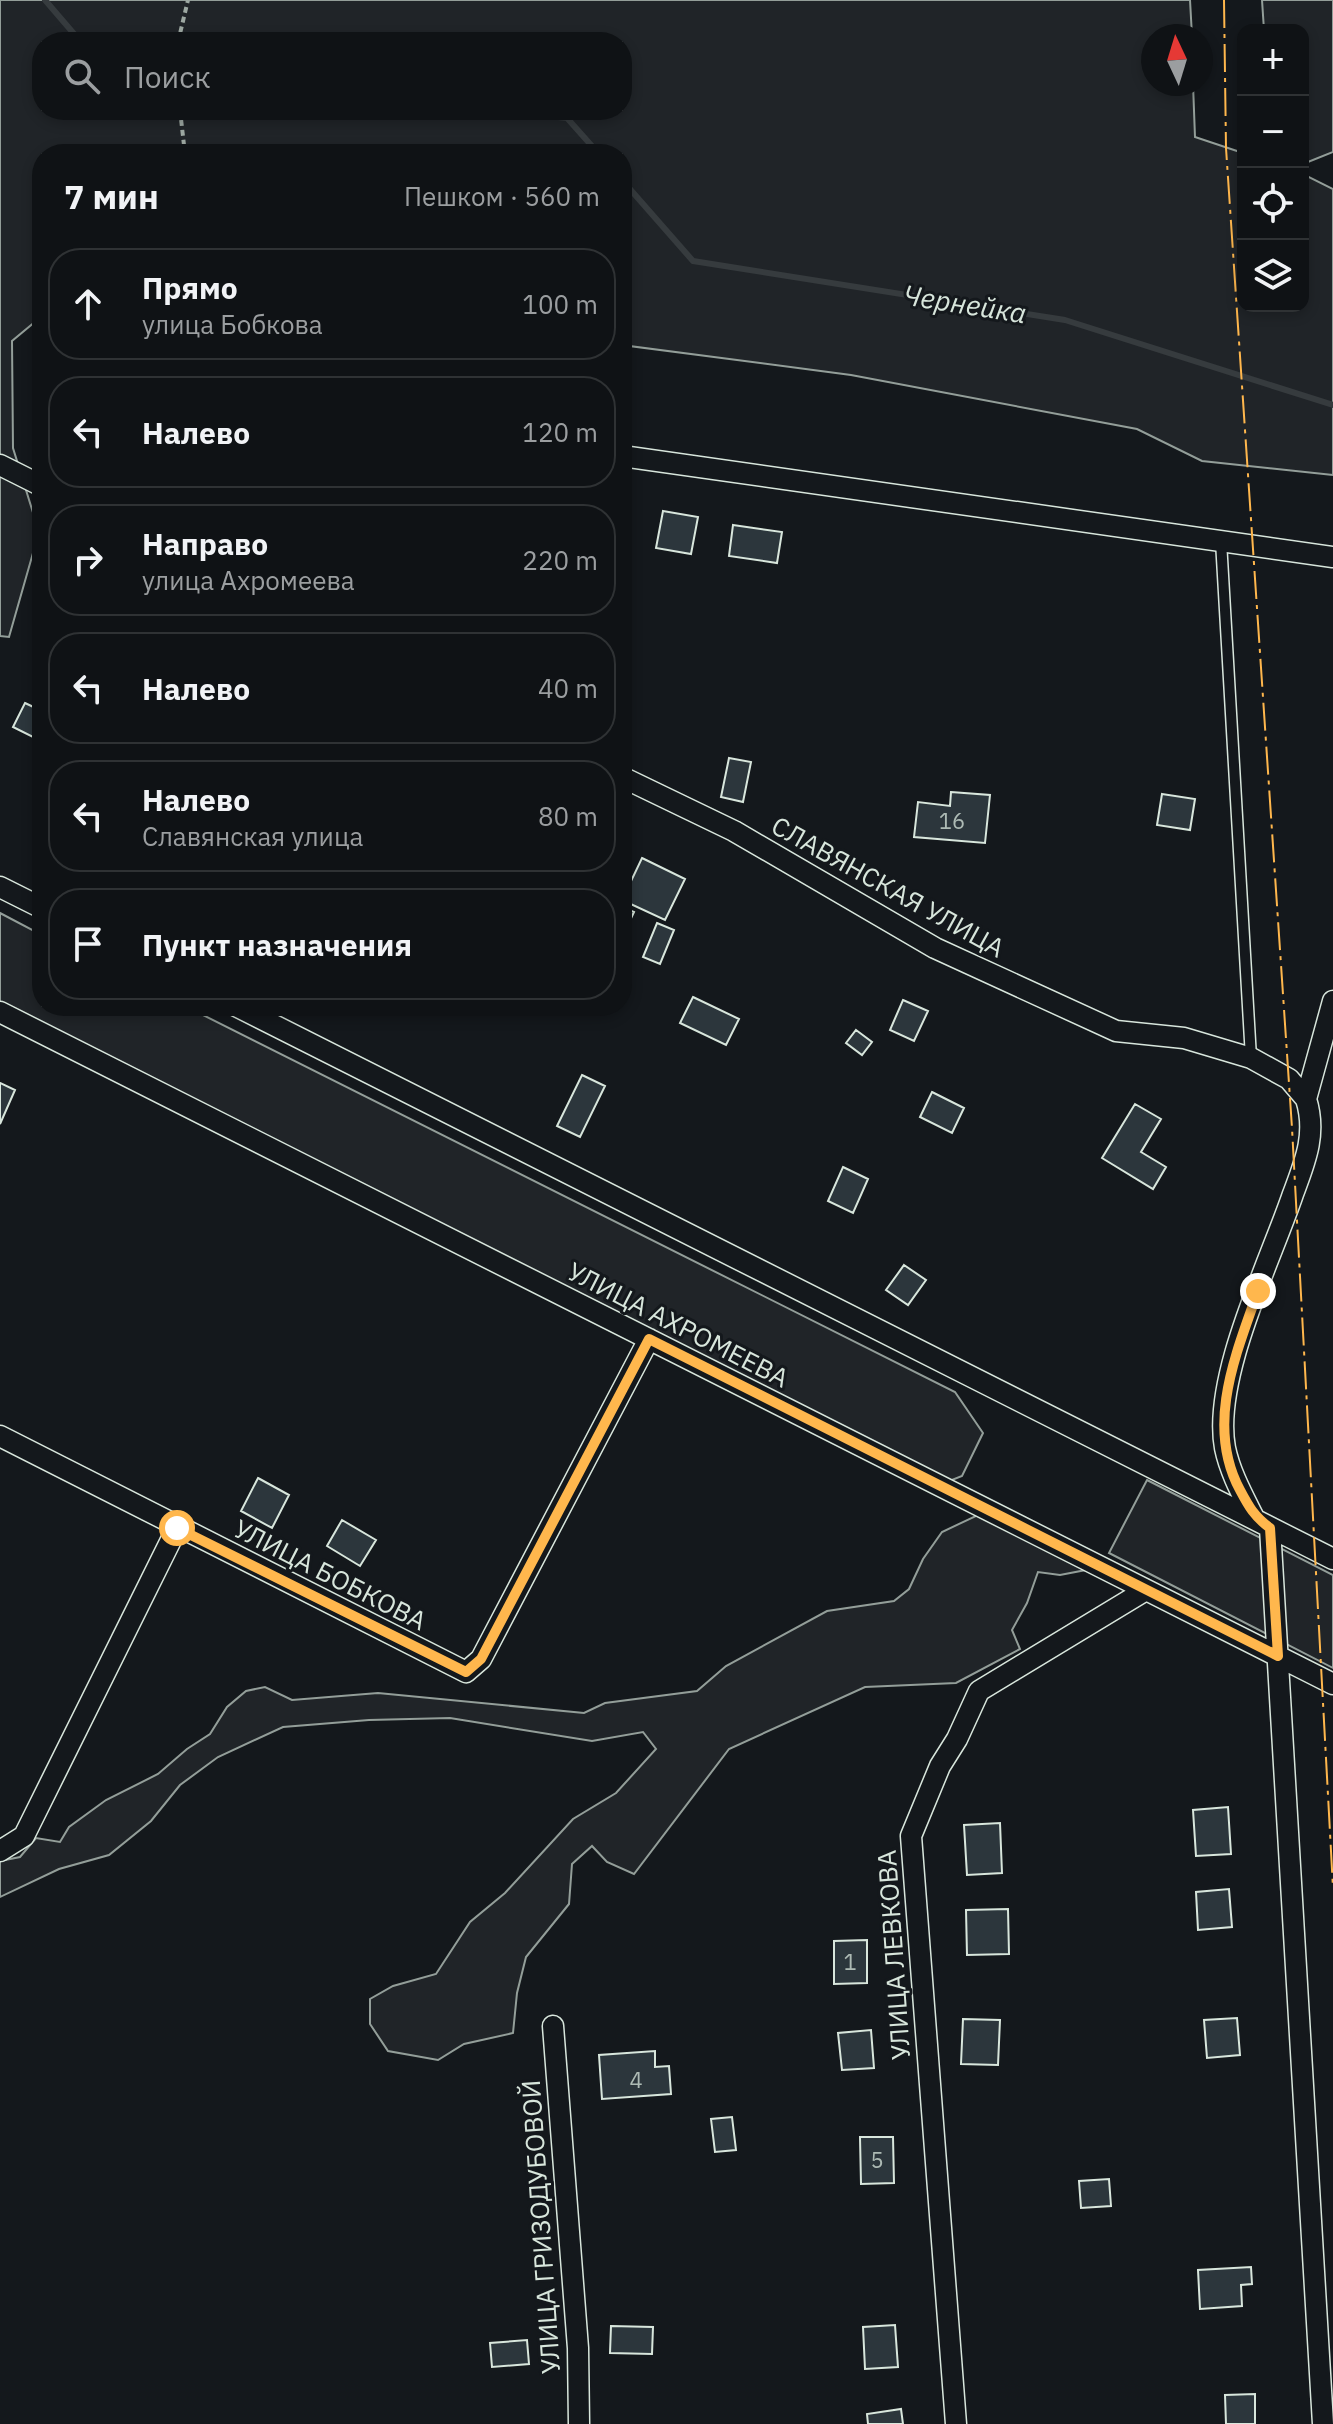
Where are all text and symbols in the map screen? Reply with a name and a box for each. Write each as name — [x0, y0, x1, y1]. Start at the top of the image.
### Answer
north arrow — [1141, 24, 1213, 96]
map controls — [1237, 24, 1309, 312]
button: + — [1237, 24, 1309, 96]
search box — [32, 32, 632, 120]
icon: search — [60, 54, 104, 98]
text: Поиск — [124, 57, 211, 96]
button: − — [1237, 96, 1309, 168]
button: locate — [1237, 168, 1309, 240]
text: 7 мин — [64, 174, 159, 218]
text: Пешком · 560 m — [404, 179, 600, 213]
button: layers — [1237, 240, 1309, 312]
text: Прямо — [142, 268, 238, 307]
water label: Чернейка — [901, 276, 1029, 331]
icon: ahead — [66, 282, 110, 326]
text: 100 m — [522, 287, 598, 321]
text: улица Бобкова — [142, 307, 323, 341]
icon: left — [66, 410, 110, 454]
text: Налево — [142, 413, 250, 452]
text: 120 m — [522, 415, 598, 449]
text: Направо — [142, 524, 268, 563]
icon: right — [66, 538, 110, 582]
text: 220 m — [522, 543, 598, 577]
text: улица Ахромеева — [142, 563, 355, 597]
icon: left — [66, 666, 110, 710]
text: Налево — [142, 669, 250, 708]
text: 40 m — [538, 671, 598, 705]
text: Налево — [142, 780, 250, 819]
icon: left — [66, 794, 110, 838]
text: 80 m — [538, 799, 598, 833]
house number: 16 — [939, 806, 965, 835]
street label: СЛАВЯНСКАЯ УЛИЦА — [766, 808, 1011, 965]
text: Славянская улица — [142, 819, 363, 853]
icon: arrive — [66, 922, 110, 966]
text: Пункт назначения — [142, 925, 412, 964]
street label: УЛИЦА АХРОМЕЕВА — [562, 1254, 795, 1395]
route end — [1240, 1273, 1276, 1309]
route start — [159, 1510, 195, 1546]
street label: УЛИЦА БОБКОВА — [228, 1511, 433, 1638]
street label: УЛИЦА ЛЕВКОВА — [869, 1849, 917, 2061]
house number: 1 — [843, 1947, 857, 1976]
house number: 4 — [629, 2065, 643, 2094]
street label: УЛИЦА ГРИЗОДУБОВОЙ — [513, 2079, 567, 2375]
house number: 5 — [870, 2145, 884, 2174]

